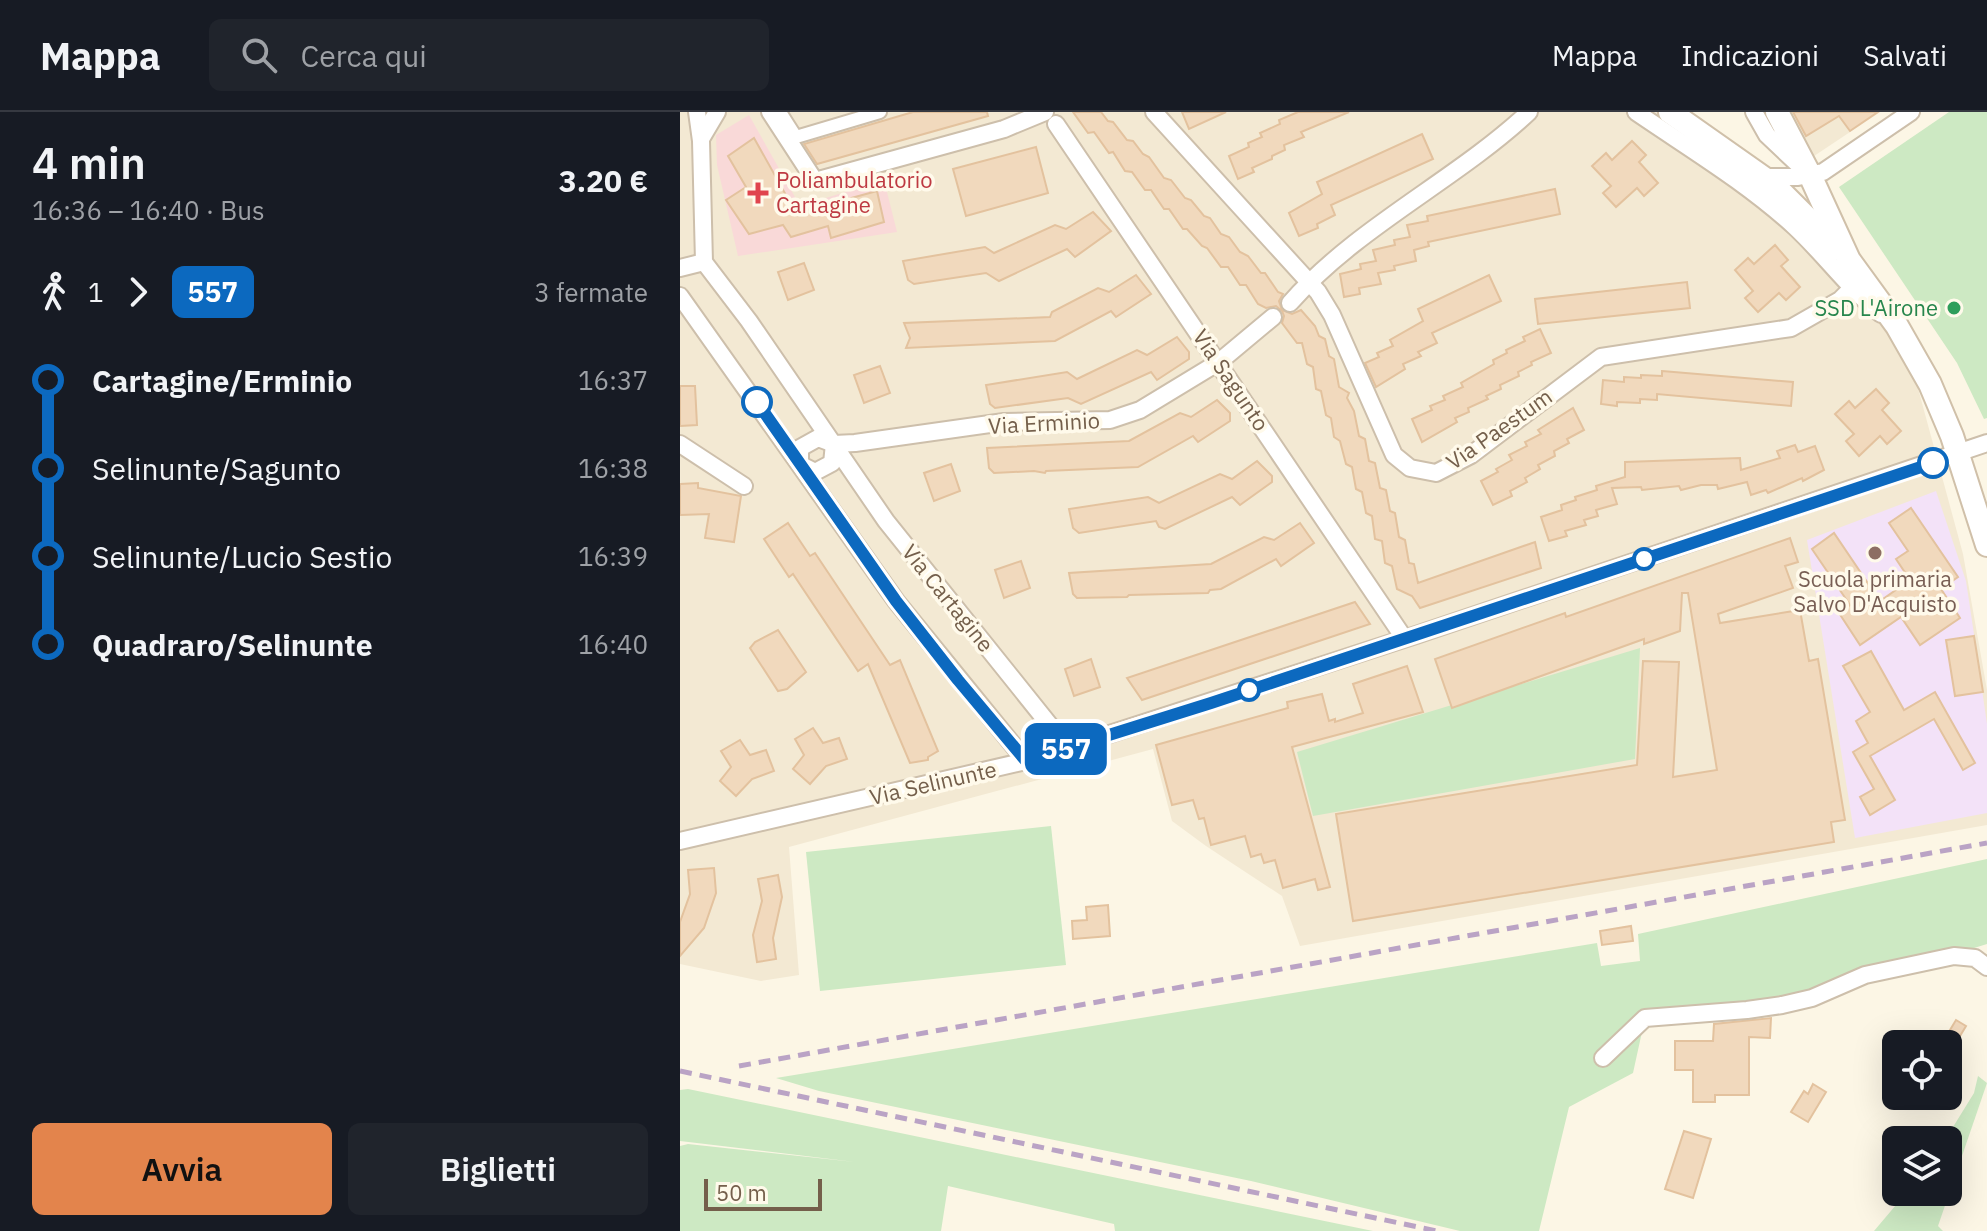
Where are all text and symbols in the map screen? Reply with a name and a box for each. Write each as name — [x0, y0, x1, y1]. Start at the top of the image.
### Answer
search box — [209, 19, 769, 91]
text: Mappa — [40, 31, 161, 80]
icon: search — [237, 33, 281, 77]
text: Cerca qui — [301, 36, 427, 75]
text: Mappa — [1552, 37, 1637, 74]
text: Indicazioni — [1681, 37, 1819, 74]
text: Salvati — [1863, 37, 1947, 74]
text: 4 min — [32, 134, 146, 191]
text: 3.20 € — [559, 161, 648, 200]
place label: Poliambulatorio Cartagine — [776, 165, 933, 219]
marker: Poliambulatorio Cartagine — [747, 182, 769, 204]
text: 16:36 – 16:40 · Bus — [32, 193, 265, 227]
icon: walk — [32, 270, 76, 314]
icon: forward — [116, 270, 160, 314]
text: 557 — [188, 273, 238, 310]
text: 1 — [88, 275, 104, 309]
text: 3 fermate — [534, 275, 648, 309]
place label: SSD L'Airone — [1815, 293, 1938, 322]
marker: SSD L'Airone — [1945, 299, 1963, 317]
street label: Via Sagunto — [1187, 323, 1276, 436]
text: Cartagine/Erminio — [92, 361, 352, 400]
text: 16:37 — [578, 363, 648, 397]
street label: Via Paestum — [1440, 382, 1557, 476]
unlabelled marker — [742, 387, 772, 417]
street label: Via Erminio — [987, 405, 1101, 440]
unlabelled marker — [1918, 448, 1948, 478]
text: Selinunte/Sagunto — [92, 449, 341, 488]
text: 16:38 — [578, 451, 648, 485]
text: Selinunte/Lucio Sestio — [92, 537, 392, 576]
street label: Via Cartagine — [896, 538, 1001, 658]
text: 16:39 — [578, 539, 648, 573]
marker: Scuola primaria Salvo D'Acquisto — [1866, 544, 1884, 562]
unlabelled marker — [1633, 548, 1655, 570]
place label: Scuola primaria Salvo D'Acquisto — [1793, 564, 1957, 618]
text: Quadraro/Selinunte — [92, 625, 373, 664]
text: 16:40 — [578, 627, 648, 661]
unlabelled marker — [1238, 679, 1260, 701]
line badge: 557 — [1020, 723, 1112, 775]
text: 557 — [1041, 730, 1091, 767]
street label: Via Selinunte — [867, 754, 999, 811]
map controls — [1882, 1030, 1962, 1206]
button: locate — [1882, 1030, 1962, 1110]
button: Avvia — [32, 1123, 332, 1215]
button: Biglietti — [348, 1123, 648, 1215]
button: layers — [1882, 1126, 1962, 1206]
scale bar — [704, 1175, 822, 1211]
text: 50 m — [716, 1178, 767, 1207]

